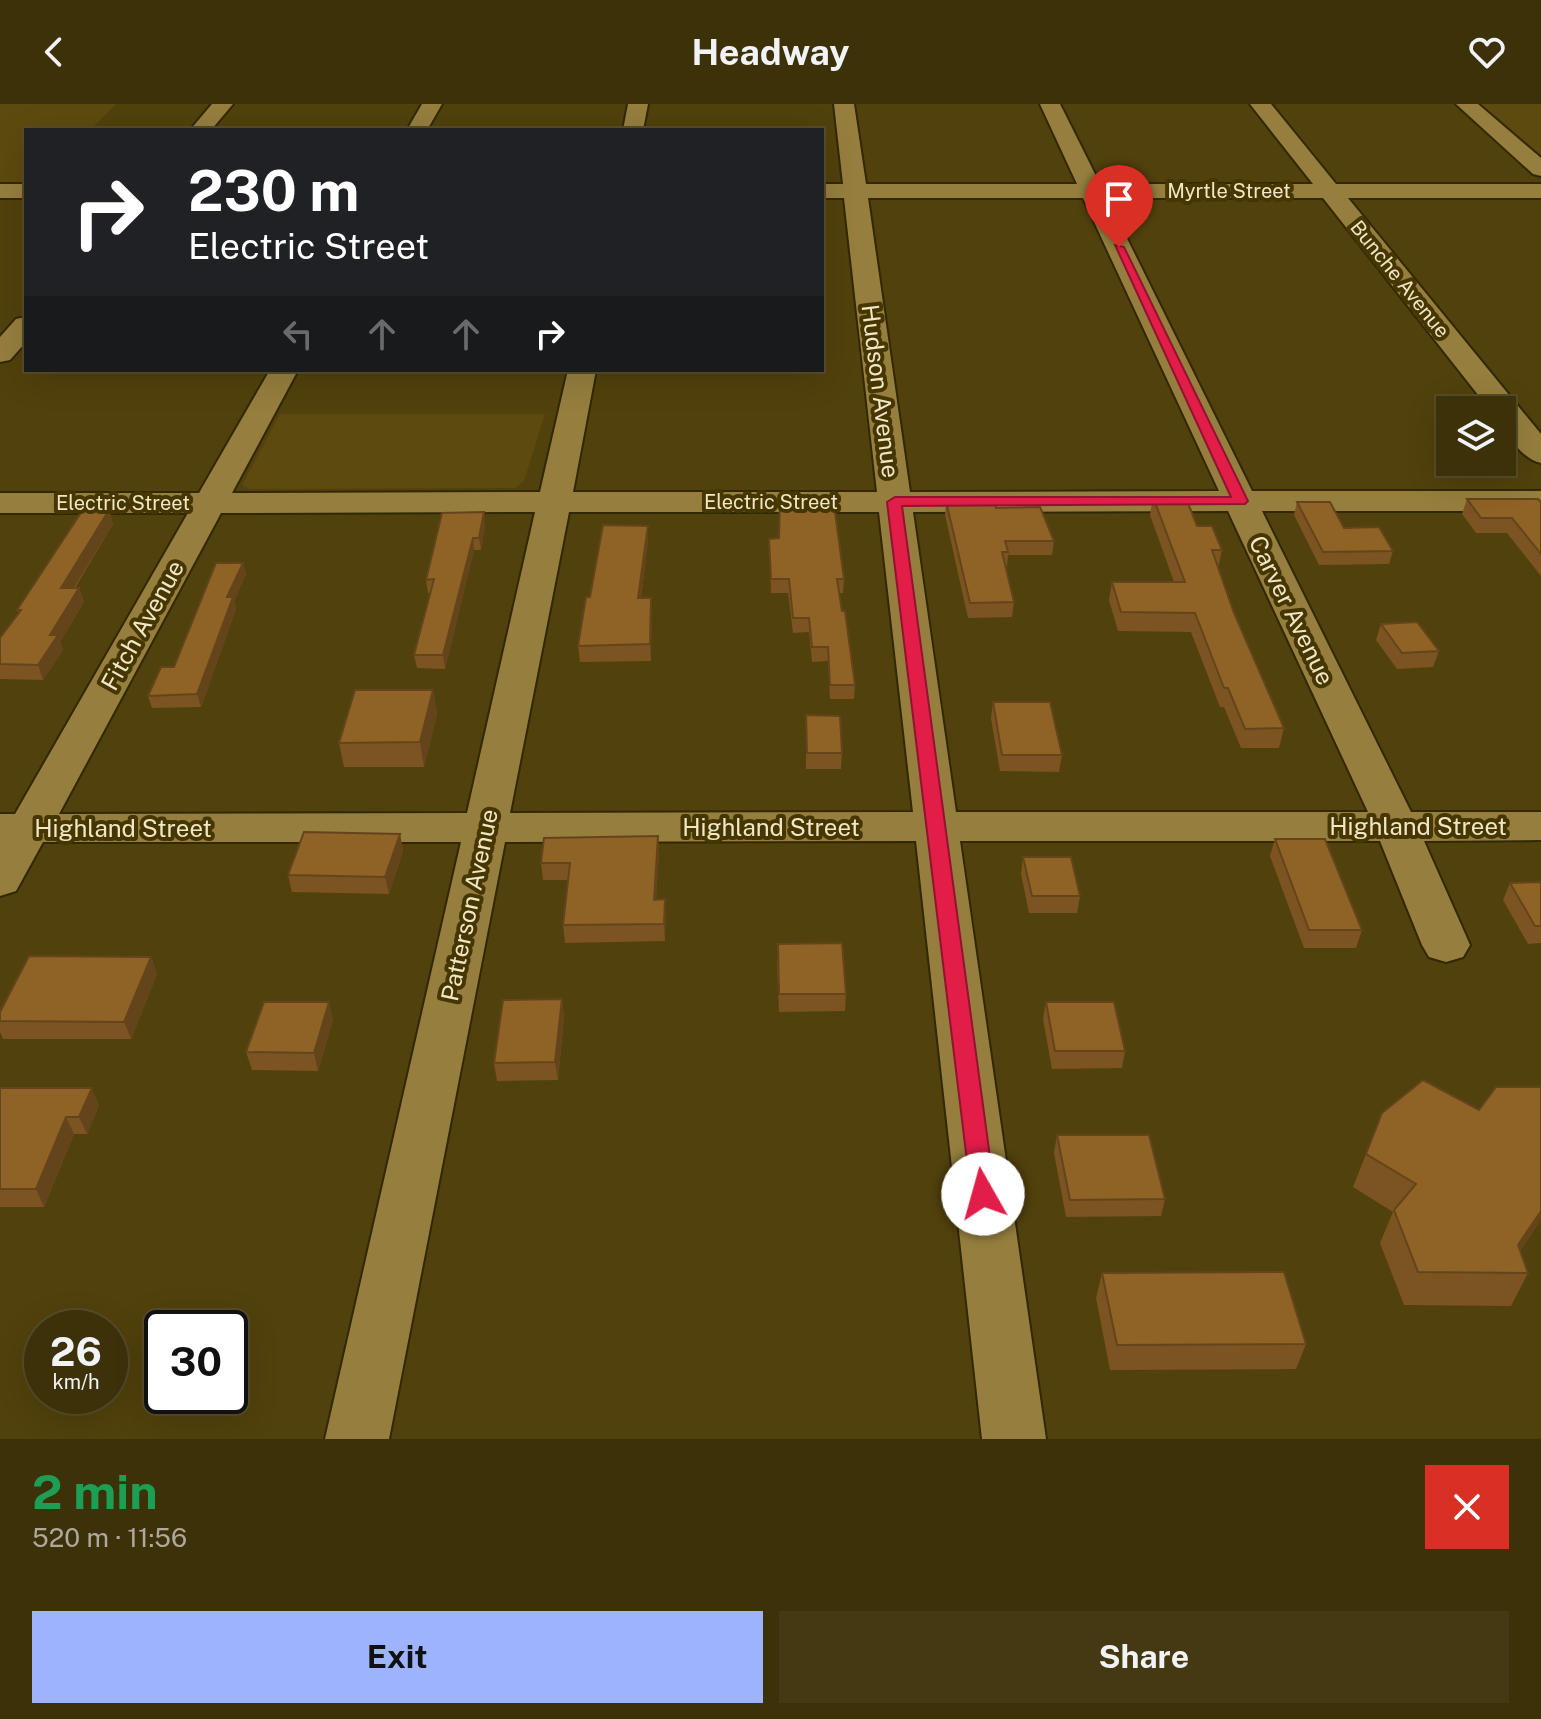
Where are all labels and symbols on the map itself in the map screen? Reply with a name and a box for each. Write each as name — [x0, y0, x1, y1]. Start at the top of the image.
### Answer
pin — [1085, 165, 1153, 247]
street label: Myrtle Street — [1167, 179, 1291, 203]
street label: Bunche Avenue — [1345, 216, 1455, 342]
street label: Hudson Avenue — [856, 303, 906, 479]
street label: Electric Street — [704, 490, 838, 514]
street label: Electric Street — [56, 491, 190, 515]
street label: Carver Avenue — [1244, 531, 1340, 689]
street label: Fitch Avenue — [95, 555, 189, 695]
street label: Patterson Avenue — [435, 806, 503, 1004]
street label: Highland Street — [1329, 812, 1507, 840]
street label: Highland Street — [682, 813, 860, 841]
street label: Highland Street — [34, 814, 212, 842]
position arrow — [941, 1152, 1025, 1236]
speed limit sign: 30 — [144, 1310, 248, 1414]

